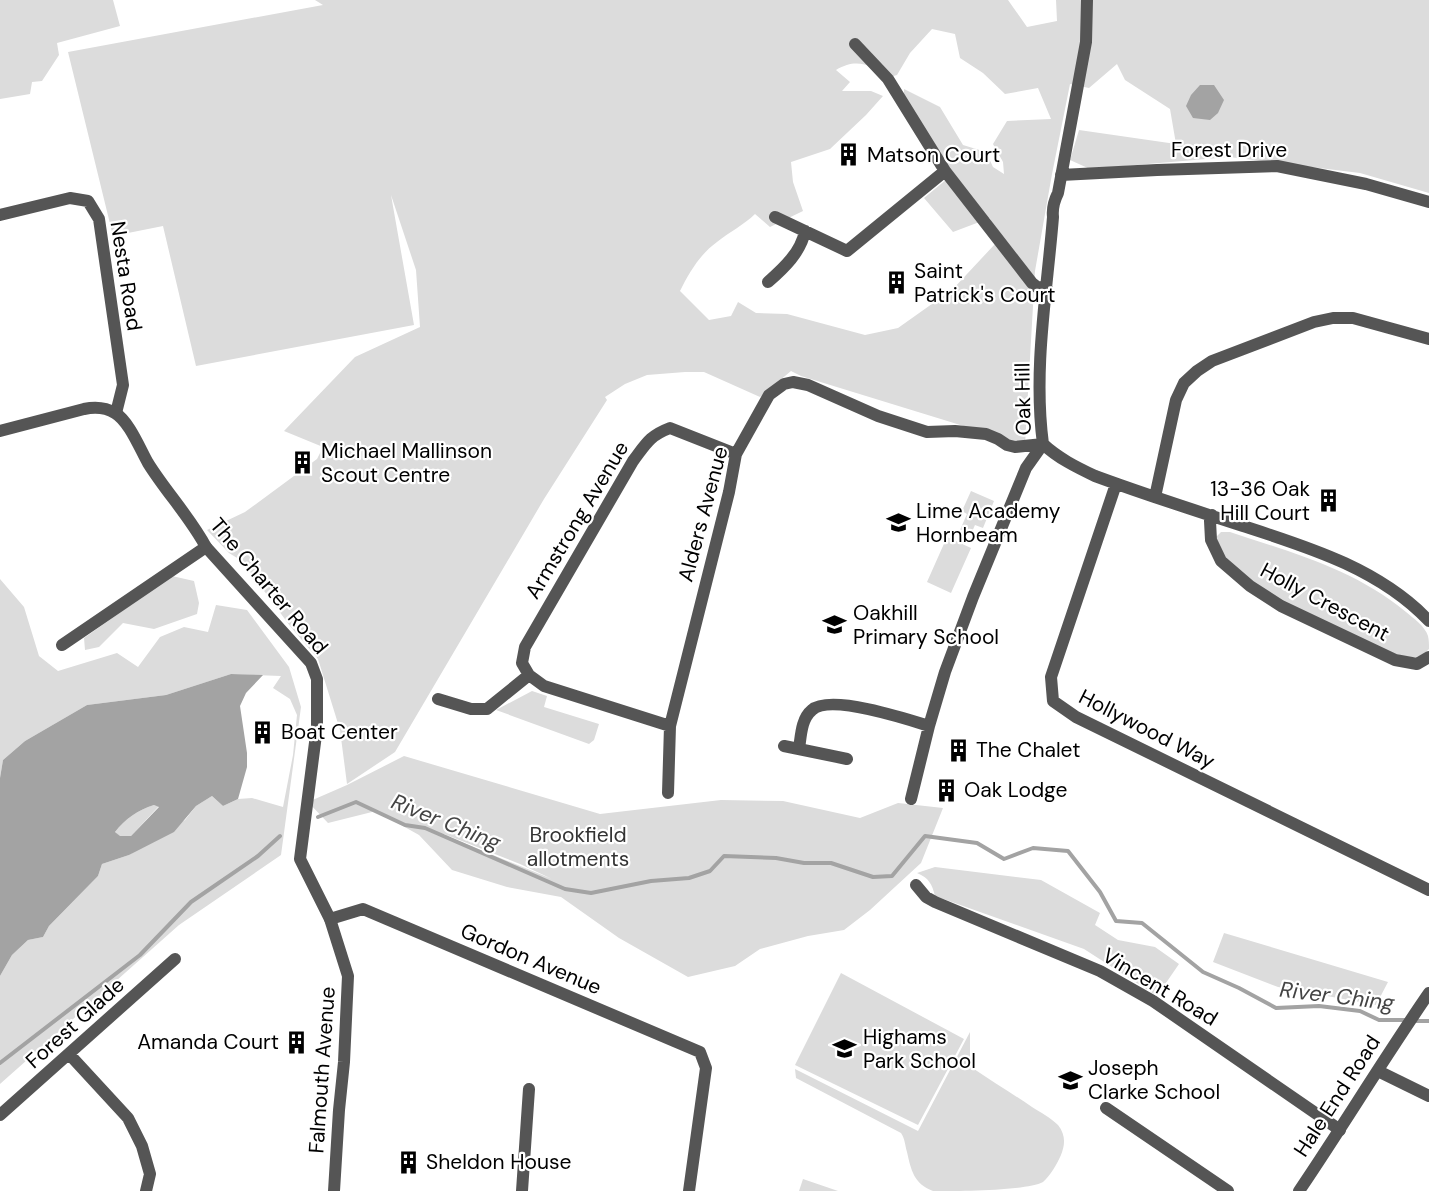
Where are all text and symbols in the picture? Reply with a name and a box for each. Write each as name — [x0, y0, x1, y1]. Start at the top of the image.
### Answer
street label: Forest Drive — [1171, 136, 1287, 164]
place label: Matson Court — [867, 141, 1000, 169]
building icon: Matson Court — [836, 142, 862, 168]
street label: Nesta Road — [104, 219, 148, 333]
place label: Saint Patrick's Court — [914, 257, 1055, 309]
building icon: Saint Patrick's Court — [883, 270, 909, 296]
street label: Oak Hill — [1008, 362, 1038, 436]
street label: Armstrong Avenue — [519, 436, 635, 604]
place label: Michael Mallinson Scout Centre — [321, 437, 492, 489]
street label: Alders Avenue — [671, 443, 735, 585]
building icon: Michael Mallinson Scout Centre — [290, 450, 316, 476]
place label: 13-36 Oak Hill Court — [1210, 475, 1310, 527]
building icon: 13-36 Oak Hill Court — [1315, 488, 1341, 514]
place label: Lime Academy Hornbeam — [916, 497, 1061, 549]
school or university icon: Lime Academy Hornbeam — [885, 510, 911, 536]
street label: The Charter Road — [204, 512, 334, 660]
street label: Holly Crescent — [1256, 556, 1394, 648]
place label: Oakhill Primary School — [853, 599, 999, 651]
school or university icon: Oakhill Primary School — [822, 612, 848, 638]
street label: Hollywood Way — [1074, 683, 1220, 775]
place label: Boat Center — [281, 718, 398, 746]
building icon: Boat Center — [250, 719, 276, 745]
place label: The Chalet — [976, 736, 1080, 764]
building icon: The Chalet — [945, 737, 971, 763]
place label: Oak Lodge — [964, 776, 1067, 804]
building icon: Oak Lodge — [933, 777, 959, 803]
water label: River Ching — [387, 787, 506, 857]
park label: Brookfield allotments — [527, 821, 629, 873]
street label: Gordon Avenue — [456, 917, 606, 1001]
street label: Vincent Road — [1097, 942, 1223, 1032]
street label: Forest Glade — [20, 971, 130, 1075]
water label: River Ching — [1278, 975, 1397, 1018]
street label: Falmouth Avenue — [302, 986, 342, 1154]
place label: Highams Park School — [863, 1023, 976, 1075]
place label: Amanda Court — [137, 1028, 279, 1056]
building icon: Amanda Court — [284, 1029, 310, 1055]
street label: Hale End Road — [1287, 1030, 1387, 1162]
school or university icon: Highams Park School — [832, 1036, 858, 1062]
place label: Joseph Clarke School — [1088, 1054, 1220, 1106]
school or university icon: Joseph Clarke School — [1057, 1067, 1083, 1093]
place label: Sheldon House — [426, 1148, 571, 1176]
building icon: Sheldon House — [395, 1149, 421, 1175]

